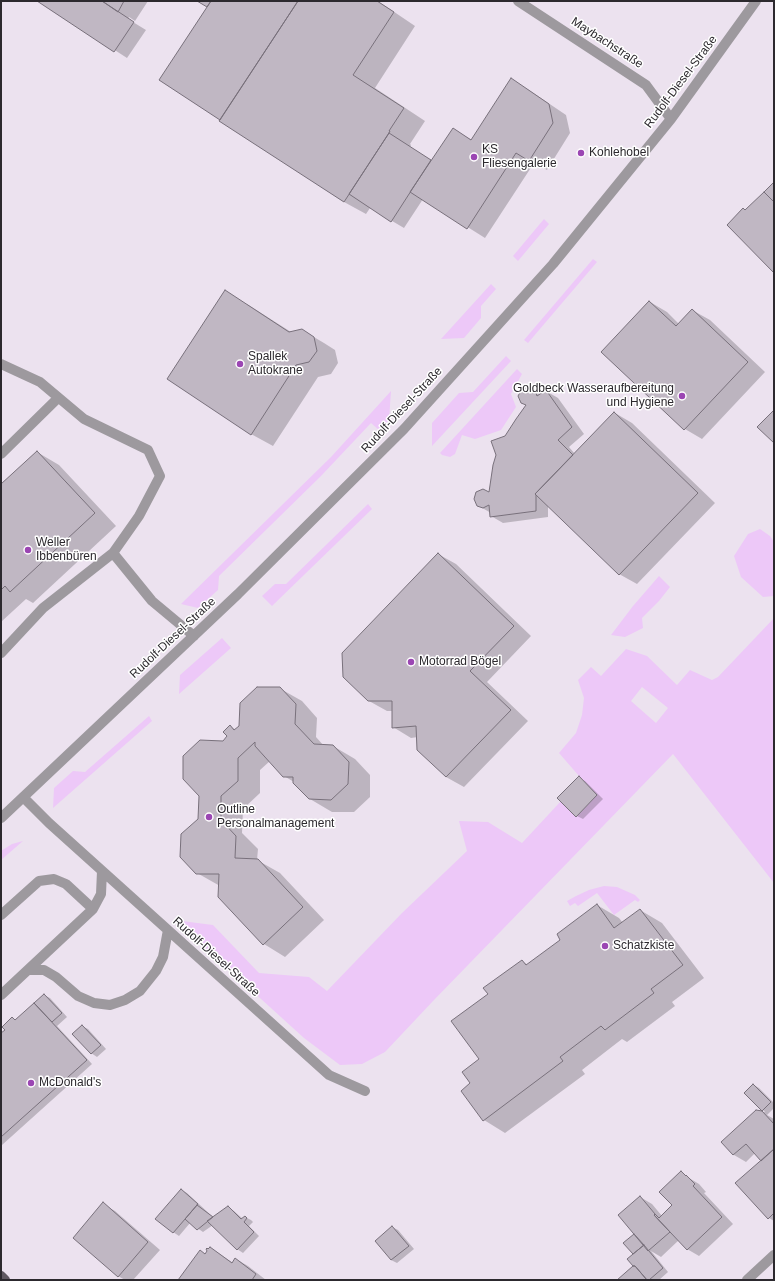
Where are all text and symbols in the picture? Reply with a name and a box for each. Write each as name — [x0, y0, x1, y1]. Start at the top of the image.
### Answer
street label: Maybachstraße — [568, 14, 646, 72]
street label: Rudolf-Diesel-Straße — [642, 33, 720, 131]
place label: KS Fliesengalerie — [482, 143, 557, 171]
place label: Kohlehobel — [589, 146, 649, 160]
marker: Kohlehobel — [576, 148, 586, 158]
marker: KS Fliesengalerie — [469, 152, 479, 162]
place label: Spallek Autokrane — [248, 350, 303, 378]
marker: Spallek Autokrane — [235, 359, 245, 369]
street label: Rudolf-Diesel-Straße — [359, 364, 445, 456]
place label: Goldbeck Wasseraufbereitung und Hygiene — [513, 382, 674, 410]
marker: Goldbeck Wasseraufbereitung und Hygiene — [677, 391, 687, 401]
place label: Weller Ibbenbüren — [36, 536, 97, 564]
marker: Weller Ibbenbüren — [23, 545, 33, 555]
street label: Rudolf-Diesel-Straße — [127, 595, 219, 681]
place label: Motorrad Bögel — [419, 655, 501, 669]
marker: Motorrad Bögel — [406, 657, 416, 667]
place label: Outline Personalmanagement — [217, 803, 334, 831]
marker: Outline Personalmanagement — [204, 812, 214, 822]
street label: Rudolf-Diesel-Straße — [170, 914, 262, 1000]
place label: Schatzkiste — [613, 939, 674, 953]
marker: Schatzkiste — [600, 941, 610, 951]
place label: McDonald's — [39, 1076, 101, 1090]
marker: McDonald's — [26, 1078, 36, 1088]

